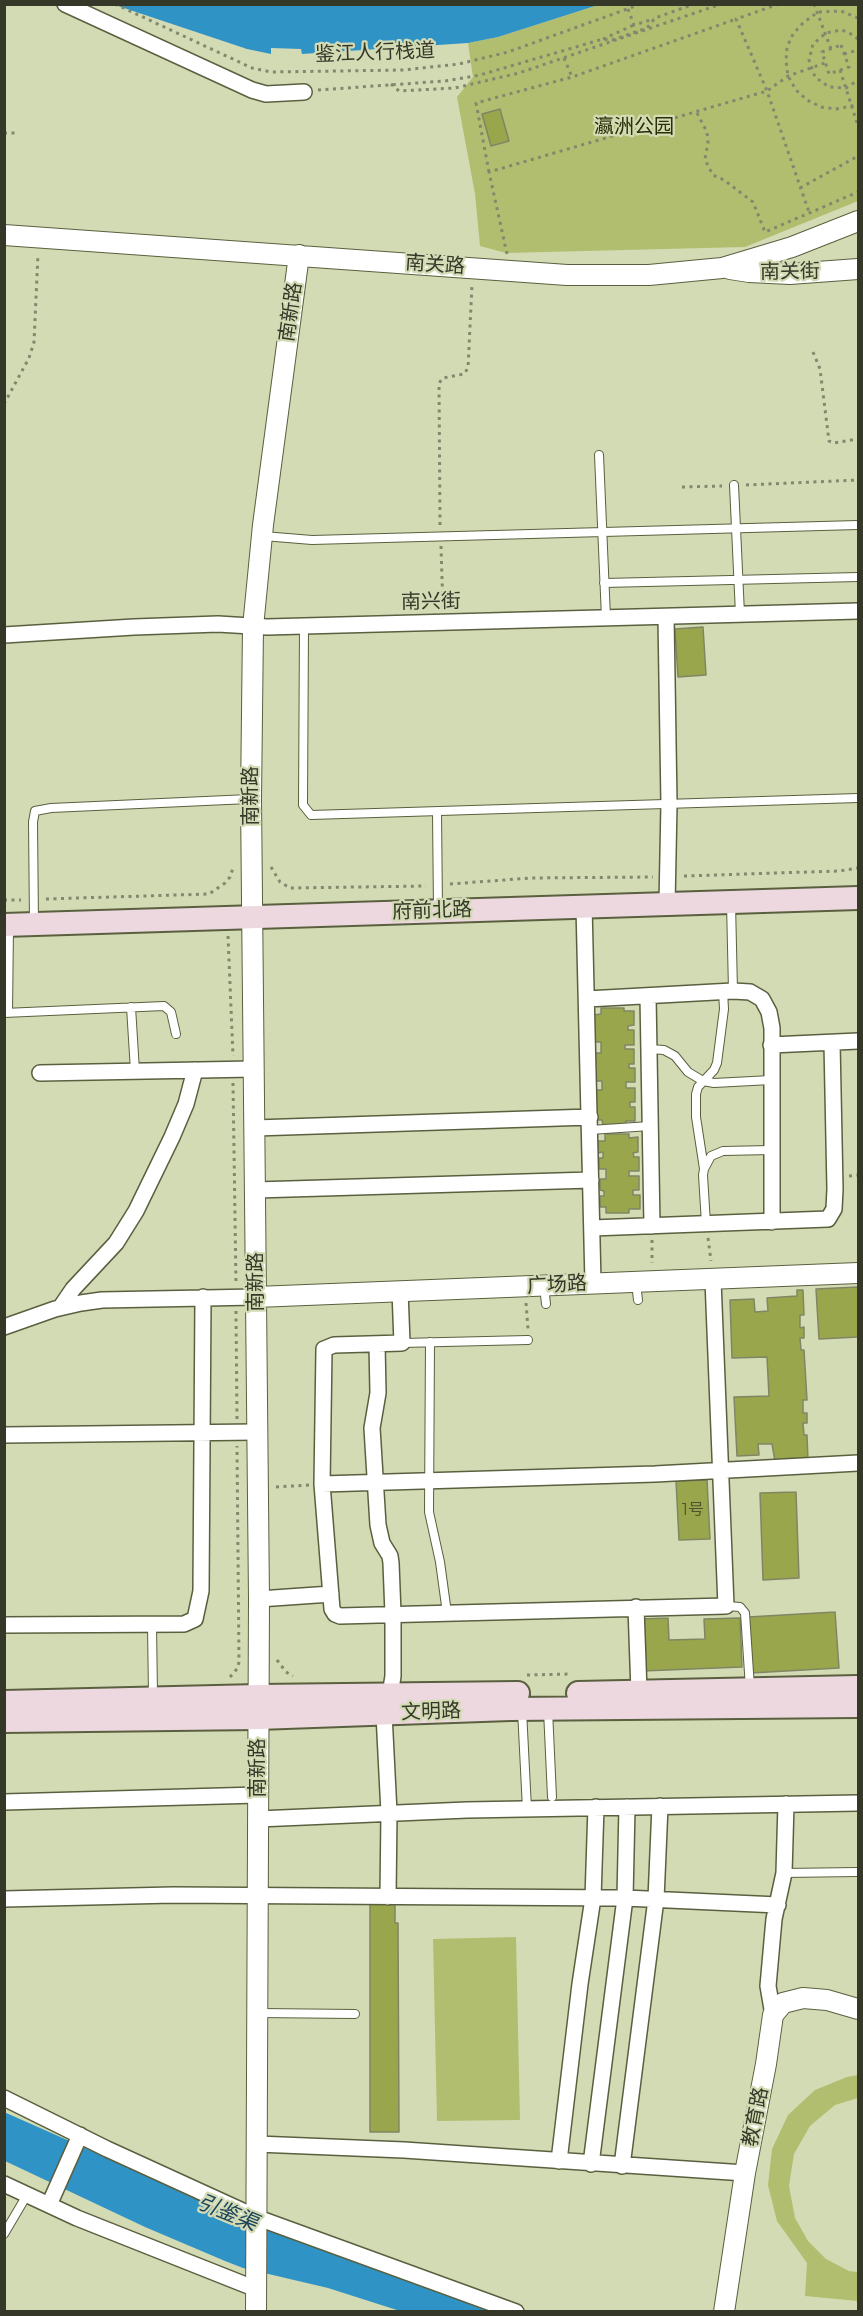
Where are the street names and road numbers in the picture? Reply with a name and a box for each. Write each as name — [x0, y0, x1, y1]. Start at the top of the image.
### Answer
street label: 鉴江人行栈道 — [315, 39, 435, 67]
street label: 南关路 — [404, 251, 466, 279]
street label: 南关街 — [760, 259, 820, 285]
street label: 南新路 — [275, 281, 307, 343]
street label: 南兴街 — [401, 589, 461, 615]
street label: 南新路 — [239, 766, 263, 826]
street label: 府前北路 — [392, 898, 472, 924]
street label: 南新路 — [244, 1252, 268, 1312]
street label: 广场路 — [526, 1271, 588, 1299]
street label: 文明路 — [401, 1699, 461, 1725]
street label: 南新路 — [246, 1738, 270, 1798]
street label: 教育路 — [738, 2085, 774, 2149]

